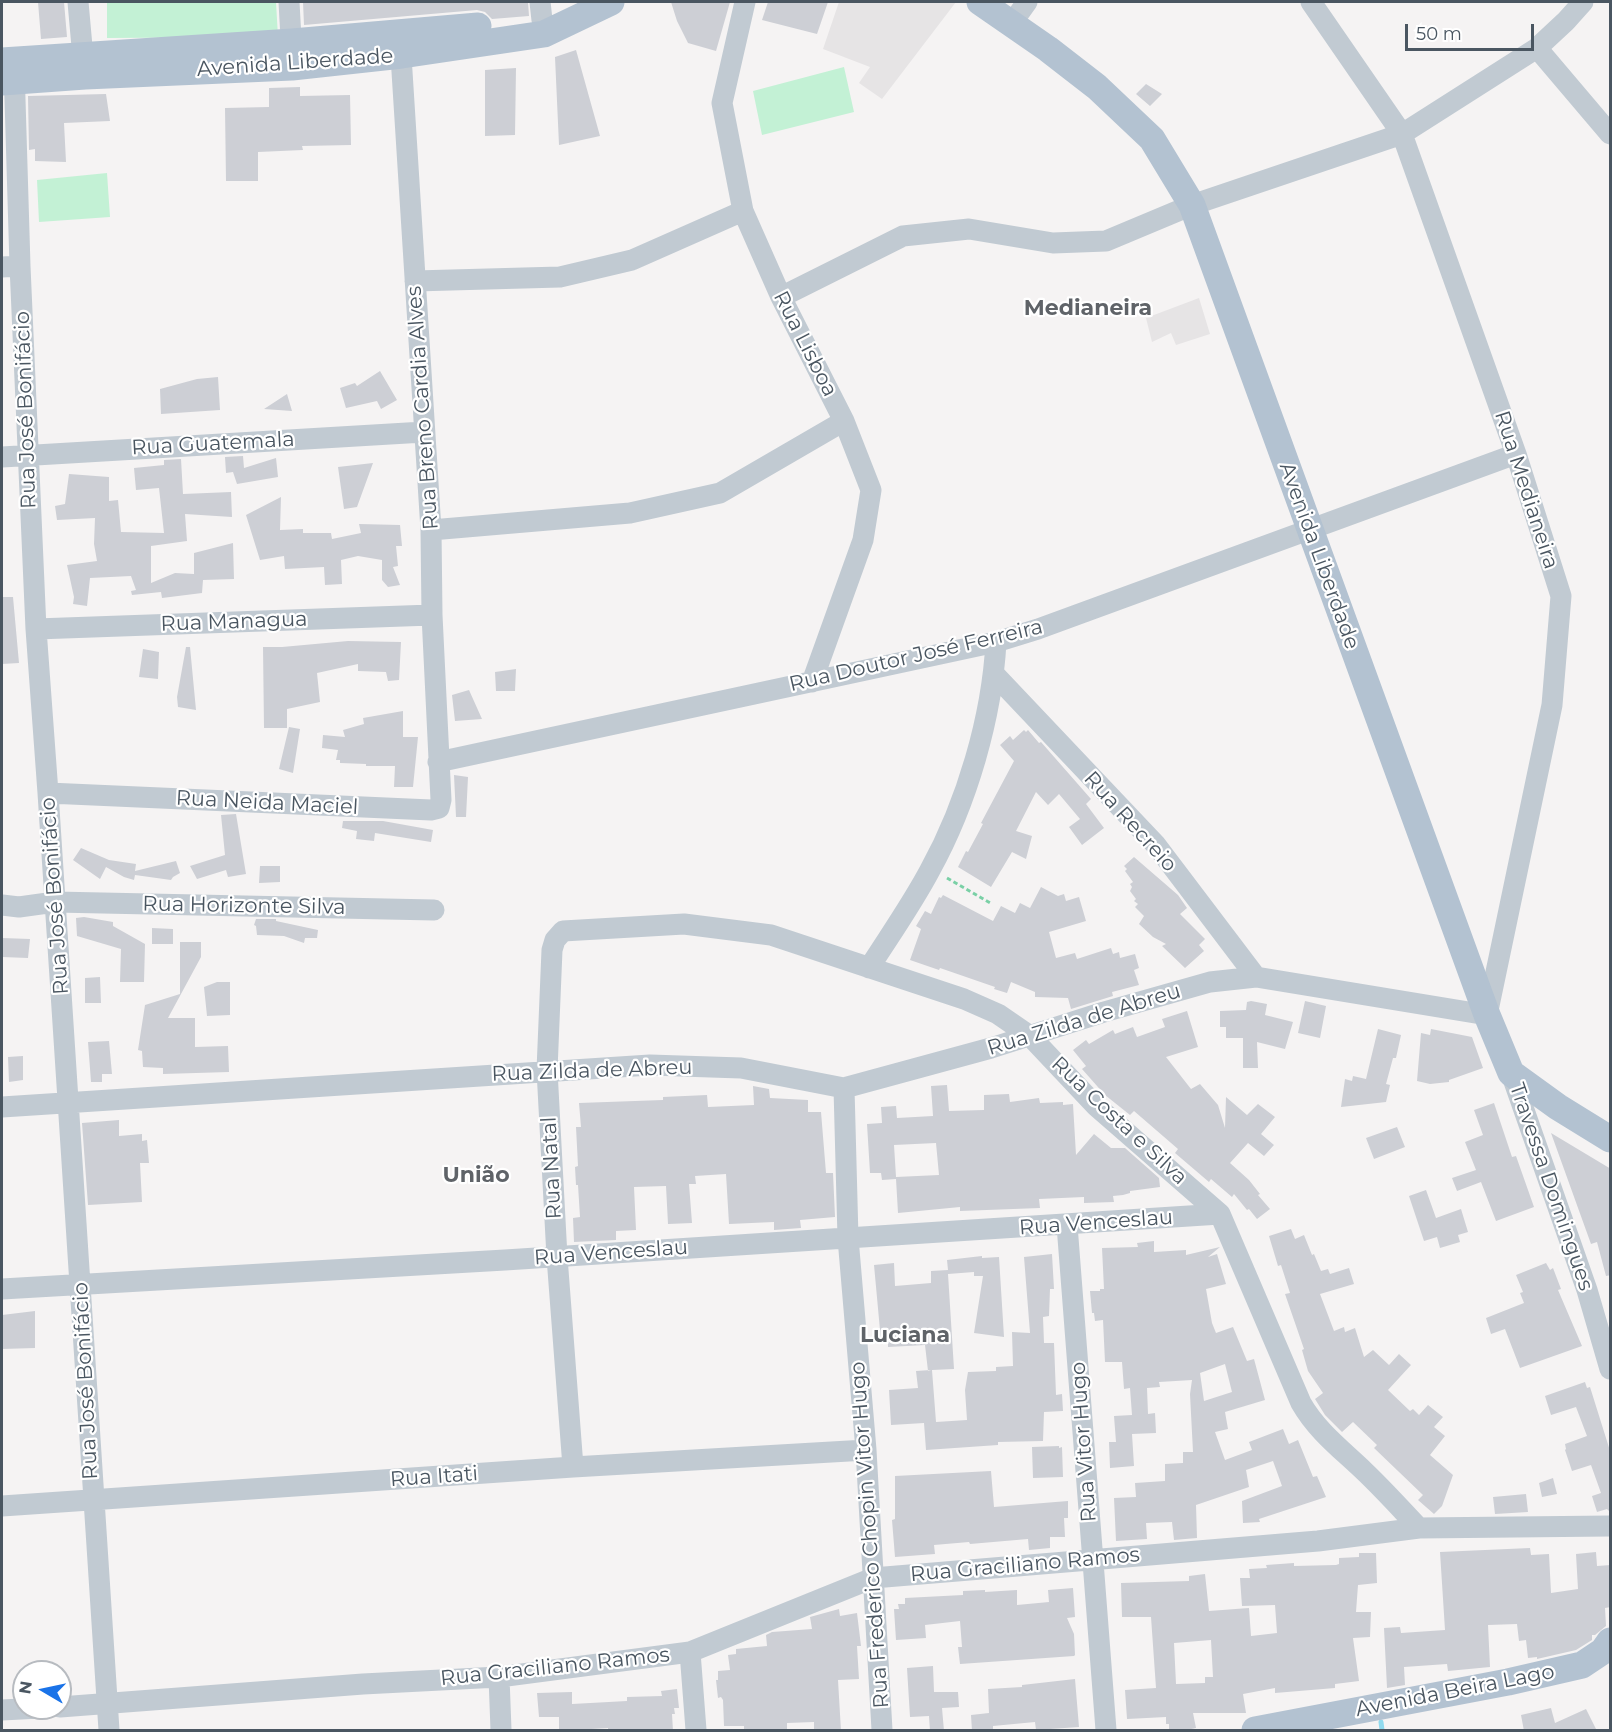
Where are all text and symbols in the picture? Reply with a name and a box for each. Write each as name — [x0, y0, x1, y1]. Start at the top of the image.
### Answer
scale bar — [1408, 12, 1537, 50]
text: 50 m — [1416, 23, 1462, 45]
street label: Avenida Liberdade — [196, 44, 394, 82]
street label: Rua Breno Cardia Alves — [402, 285, 444, 531]
street label: Rua Lisboa — [768, 287, 842, 401]
district label: Medianeira — [1024, 296, 1152, 322]
street label: Rua José Bonifácio — [10, 311, 42, 509]
street label: Rua Medianeira — [1489, 408, 1563, 572]
street label: Rua Guatemala — [131, 427, 295, 461]
street label: Avenida Liberdade — [1273, 459, 1365, 653]
street label: Rua Managua — [160, 607, 308, 637]
street label: Rua Doutor José Ferreira — [787, 615, 1045, 697]
street label: Rua Recreio — [1078, 767, 1182, 877]
street label: Rua Neida Maciel — [175, 786, 359, 820]
street label: Rua José Bonifácio — [36, 796, 74, 996]
street label: Rua Horizonte Silva — [142, 892, 346, 920]
street label: Rua Zilda de Abreu — [984, 979, 1184, 1061]
street label: Rua Costa e Silva — [1046, 1052, 1192, 1190]
street label: Rua Zilda de Abreu — [491, 1055, 693, 1087]
street label: Travessa Domingues — [1504, 1080, 1598, 1294]
street label: Rua Natal — [537, 1116, 567, 1220]
district label: União — [442, 1163, 510, 1189]
street label: Rua Venceslau — [1018, 1205, 1174, 1241]
street label: Rua Venceslau — [533, 1235, 689, 1271]
street label: Rua José Bonifácio — [68, 1282, 104, 1480]
district label: Luciana — [860, 1323, 950, 1349]
street label: Rua Frederico Chopin Vitor Hugo — [845, 1361, 895, 1709]
street label: Rua Vitor Hugo — [1066, 1361, 1102, 1523]
street label: Rua Itati — [389, 1461, 479, 1493]
street label: Rua Graciliano Ramos — [909, 1542, 1141, 1588]
street label: Rua Graciliano Ramos — [439, 1642, 671, 1692]
street label: Avenida Beira Lago — [1353, 1659, 1557, 1723]
north arrow — [12, 1660, 72, 1720]
text: N — [15, 1680, 36, 1695]

